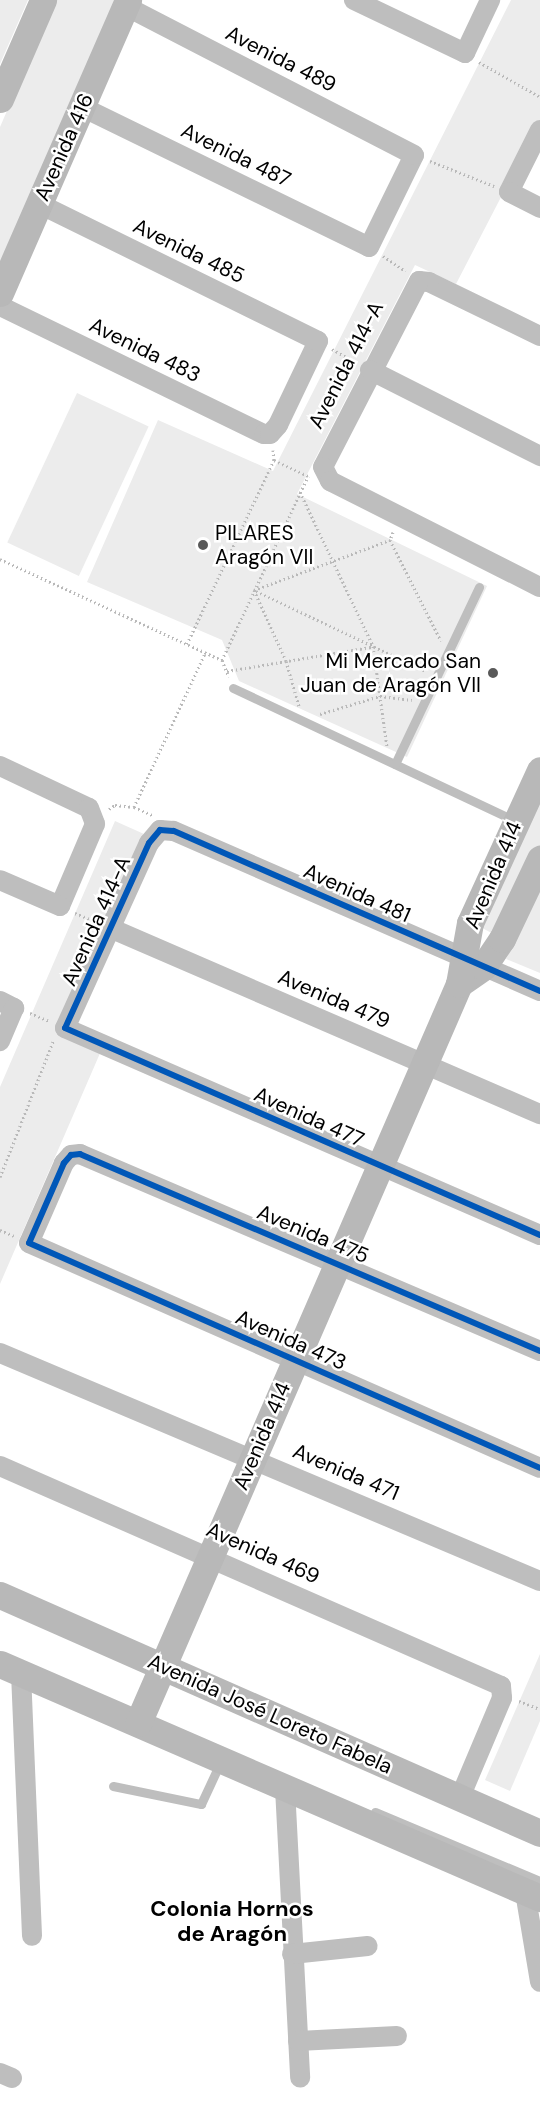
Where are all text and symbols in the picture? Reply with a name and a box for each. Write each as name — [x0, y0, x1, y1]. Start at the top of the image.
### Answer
street label: Avenida 489 — [222, 20, 340, 98]
street label: Avenida 416 — [29, 89, 99, 205]
street label: Avenida 487 — [177, 118, 295, 192]
street label: Avenida 485 — [129, 213, 249, 289]
street label: Avenida 414-A — [303, 297, 389, 433]
street label: Avenida 483 — [85, 312, 205, 388]
place label: PILARES Aragón VII — [215, 520, 313, 570]
marker: PILARES Aragón VII — [196, 538, 210, 552]
place label: Mi Mercado San Juan de Aragón VII — [300, 648, 481, 698]
marker: Mi Mercado San Juan de Aragón VII — [486, 666, 500, 680]
street label: Avenida 414 — [459, 817, 527, 933]
street label: Avenida 414-A — [56, 852, 136, 990]
street label: Avenida 481 — [300, 858, 414, 928]
street label: Avenida 479 — [274, 964, 394, 1034]
street label: Avenida 477 — [250, 1082, 368, 1152]
street label: Avenida 475 — [253, 1199, 373, 1269]
street label: Avenida 473 — [232, 1304, 350, 1376]
street label: Avenida 414 — [228, 1378, 296, 1494]
street label: Avenida 471 — [289, 1438, 403, 1506]
street label: Avenida 469 — [202, 1517, 324, 1589]
street label: Avenida José Loreto Fabela — [144, 1649, 396, 1779]
district label: Colonia Hornos de Aragón — [150, 1895, 314, 1946]

